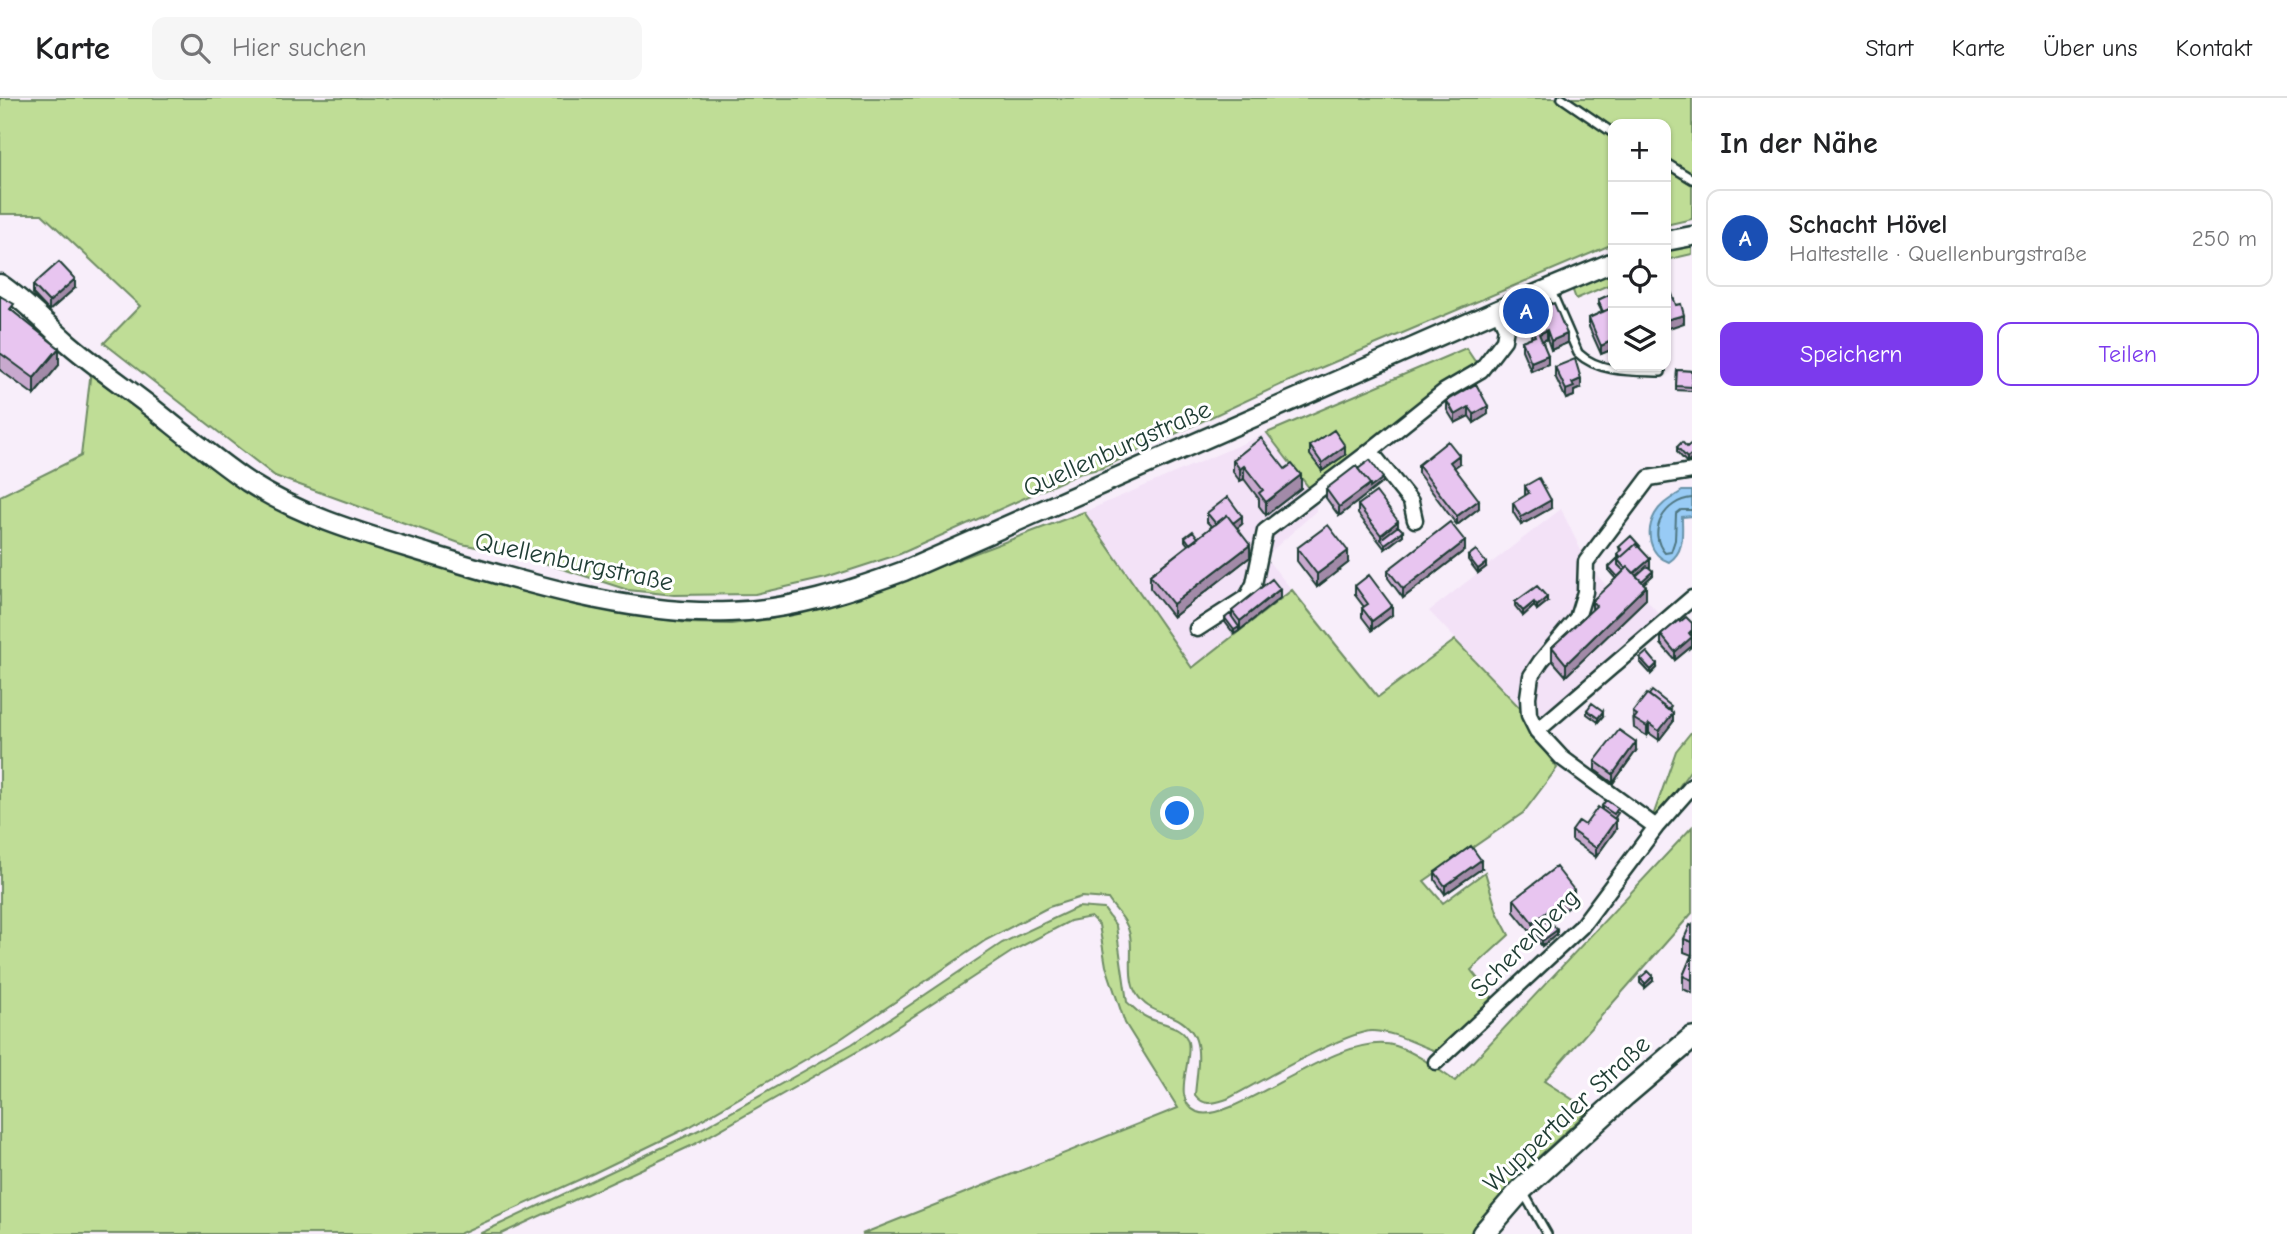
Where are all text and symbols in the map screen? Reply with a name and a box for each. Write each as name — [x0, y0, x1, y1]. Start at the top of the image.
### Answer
search box — [152, 17, 642, 80]
text: Karte — [35, 29, 110, 67]
icon: search — [176, 29, 214, 67]
text: Hier suchen — [232, 33, 367, 63]
text: Start — [1865, 34, 1913, 62]
text: Karte — [1951, 34, 2005, 62]
text: Über uns — [2043, 34, 2138, 62]
text: Kontakt — [2176, 34, 2252, 62]
map controls — [1608, 119, 1671, 371]
button: + — [1608, 119, 1671, 182]
text: In der Nähe — [1720, 126, 1878, 161]
button: − — [1608, 182, 1671, 245]
text: Schacht Hövel — [1789, 210, 1947, 240]
text: A — [1739, 225, 1751, 252]
text: 250 m — [2192, 225, 2257, 252]
text: Haltestelle · Quellenburgstraße — [1789, 240, 2087, 267]
button: locate — [1608, 245, 1671, 308]
pin: A — [1503, 285, 1549, 337]
button: layers — [1608, 308, 1671, 371]
button: Speichern — [1720, 322, 1983, 386]
button: Teilen — [1997, 322, 2259, 386]
street label: Quellenburgstraße — [1019, 394, 1215, 504]
street label: Quellenburgstraße — [472, 526, 676, 598]
your location — [1160, 796, 1194, 830]
street label: Scherenberg — [1464, 882, 1586, 1004]
street label: Wuppertaler Straße — [1478, 1029, 1656, 1199]

